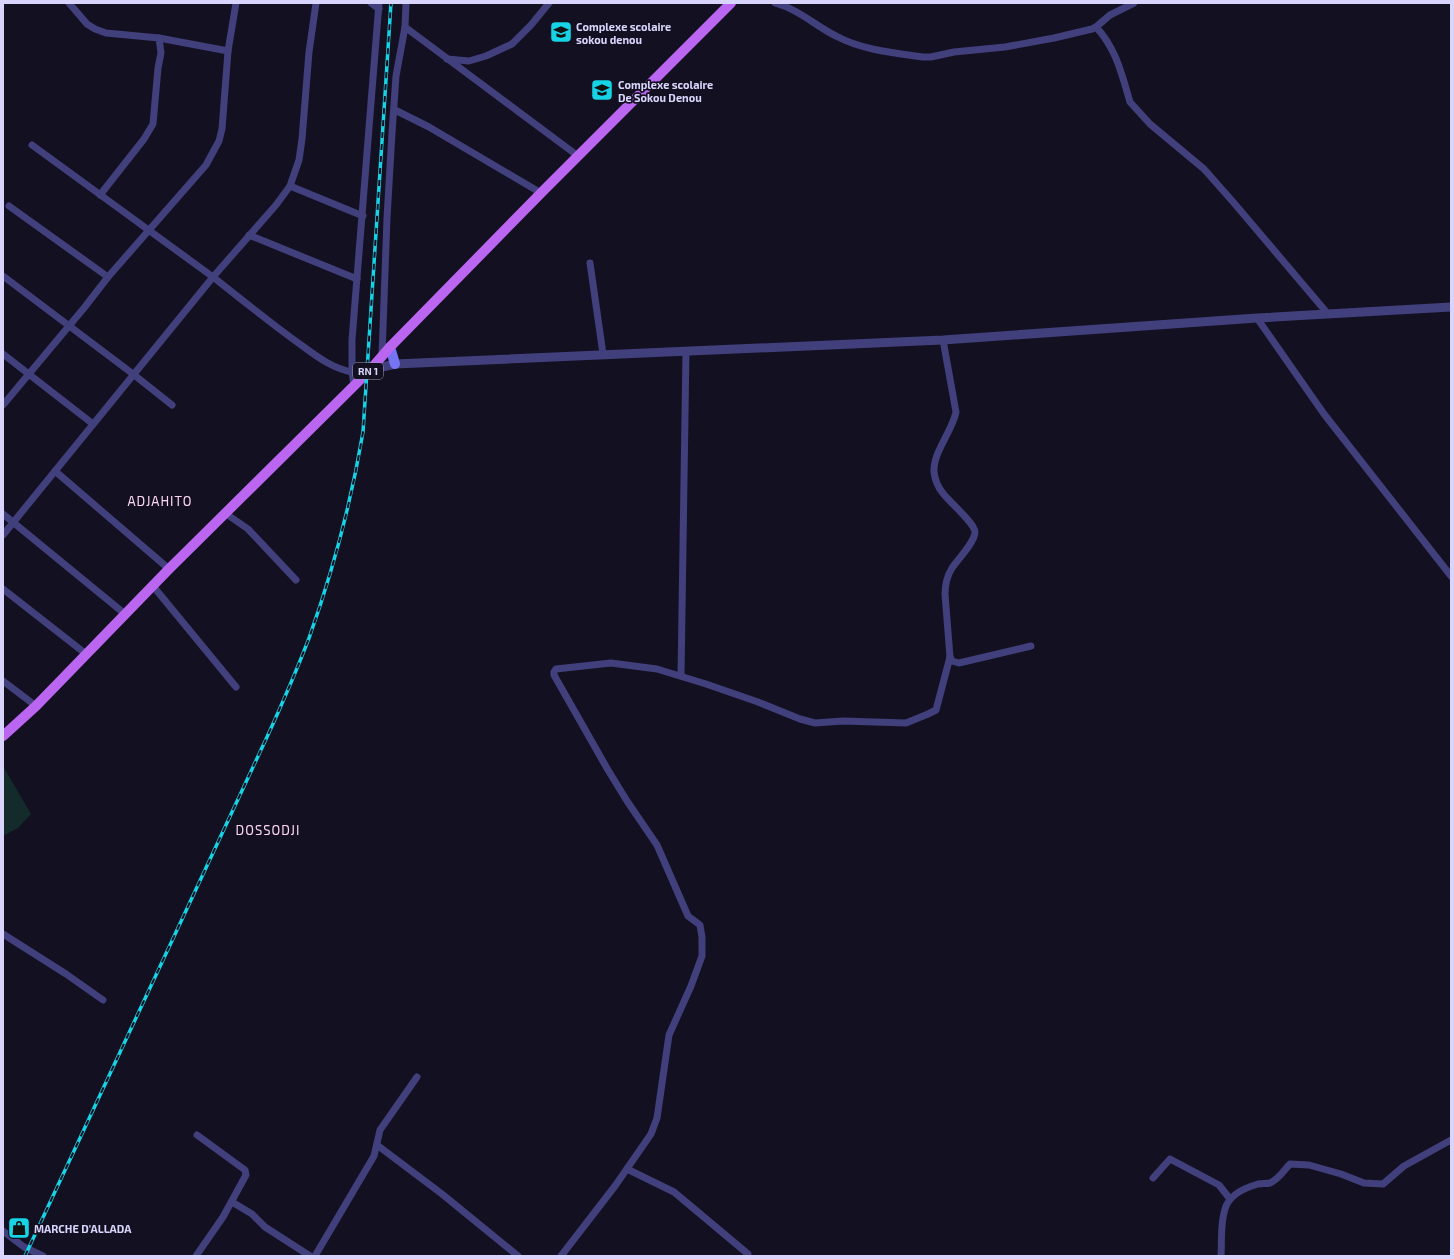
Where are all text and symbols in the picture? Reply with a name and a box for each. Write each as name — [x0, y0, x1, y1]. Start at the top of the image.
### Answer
school or university icon: Complexe scolaire sokou denou — [548, 19, 574, 45]
place label: Complexe scolaire sokou denou — [576, 20, 671, 46]
school or university icon: Complexe scolaire De Sokou Denou — [589, 77, 615, 103]
place label: Complexe scolaire De Sokou Denou — [618, 78, 713, 104]
road number: RN 1 — [353, 363, 383, 379]
district label: ADJAHITO — [127, 493, 193, 509]
district label: DOSSODJI — [236, 822, 300, 838]
shop icon: MARCHE D'ALLADA — [6, 1215, 32, 1241]
place label: MARCHE D'ALLADA — [34, 1222, 132, 1235]

